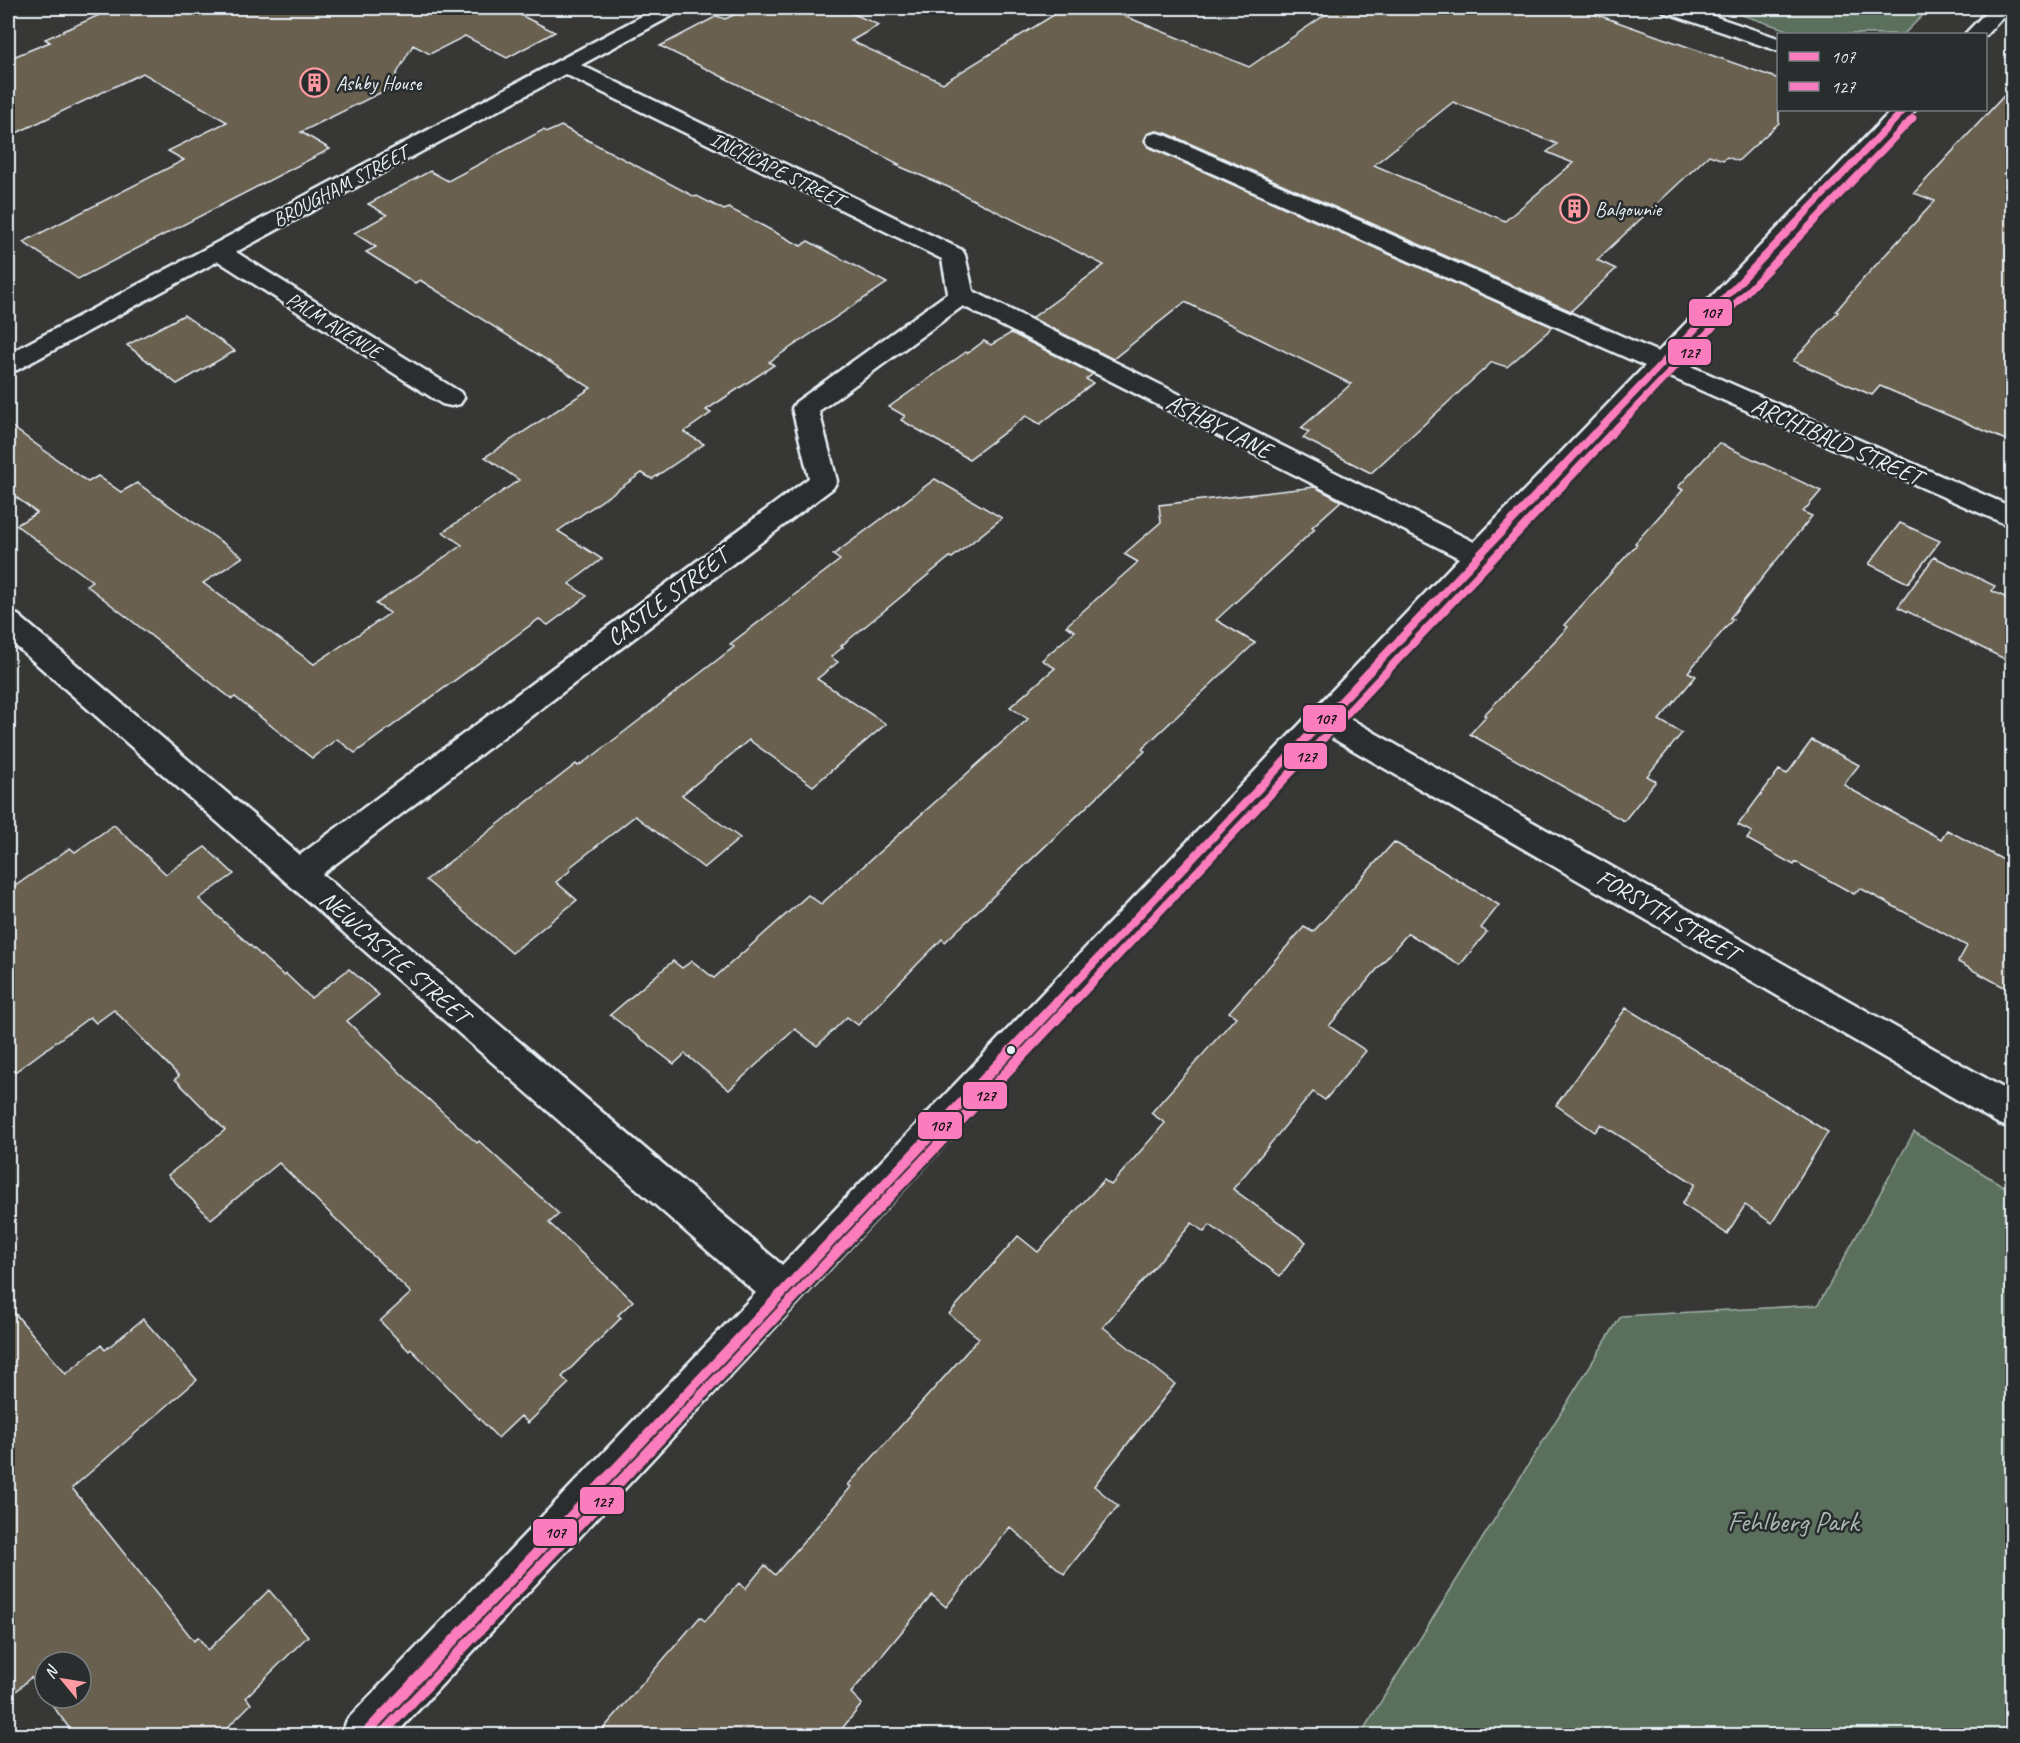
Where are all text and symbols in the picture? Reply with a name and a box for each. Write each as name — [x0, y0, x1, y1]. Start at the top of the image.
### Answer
legend — [1777, 33, 1987, 111]
text: 107 — [1831, 46, 1856, 68]
building icon: Ashby House — [299, 67, 331, 99]
place label: Ashby House — [336, 71, 423, 96]
text: 127 — [1831, 76, 1856, 98]
street label: INCHCAPE STREET — [706, 126, 852, 215]
street label: BROUGHAM STREET — [268, 138, 416, 233]
building icon: Balgownie — [1558, 193, 1590, 225]
place label: Balgownie — [1595, 197, 1663, 222]
street label: PALM AVENUE — [282, 286, 388, 366]
line badge: 107 — [1688, 298, 1733, 327]
text: 107 — [1700, 303, 1724, 323]
line badge: 127 — [1667, 338, 1712, 366]
text: 127 — [1678, 343, 1702, 363]
street label: ASHBY LANE — [1161, 387, 1279, 467]
street label: ARCHIBALD STREET — [1747, 390, 1931, 494]
street label: CASTLE STREET — [600, 538, 738, 652]
line badge: 107 — [1302, 704, 1347, 733]
text: 107 — [1314, 709, 1338, 729]
line badge: 127 — [1283, 742, 1328, 770]
text: 127 — [1295, 747, 1319, 767]
street label: FORSYTH STREET — [1592, 862, 1749, 970]
street label: NEWCASTLE STREET — [314, 884, 480, 1033]
unlabelled marker — [1005, 1044, 1017, 1056]
line badge: 127 — [962, 1081, 1008, 1110]
text: 127 — [974, 1086, 998, 1106]
line badge: 107 — [917, 1111, 963, 1140]
text: 107 — [929, 1116, 953, 1136]
line badge: 127 — [579, 1486, 625, 1515]
text: 127 — [591, 1492, 615, 1512]
park label: Fehlberg Park — [1728, 1504, 1861, 1539]
line badge: 107 — [532, 1518, 578, 1547]
text: 107 — [544, 1523, 568, 1543]
north arrow — [33, 1650, 93, 1710]
text: N — [40, 1661, 64, 1682]

